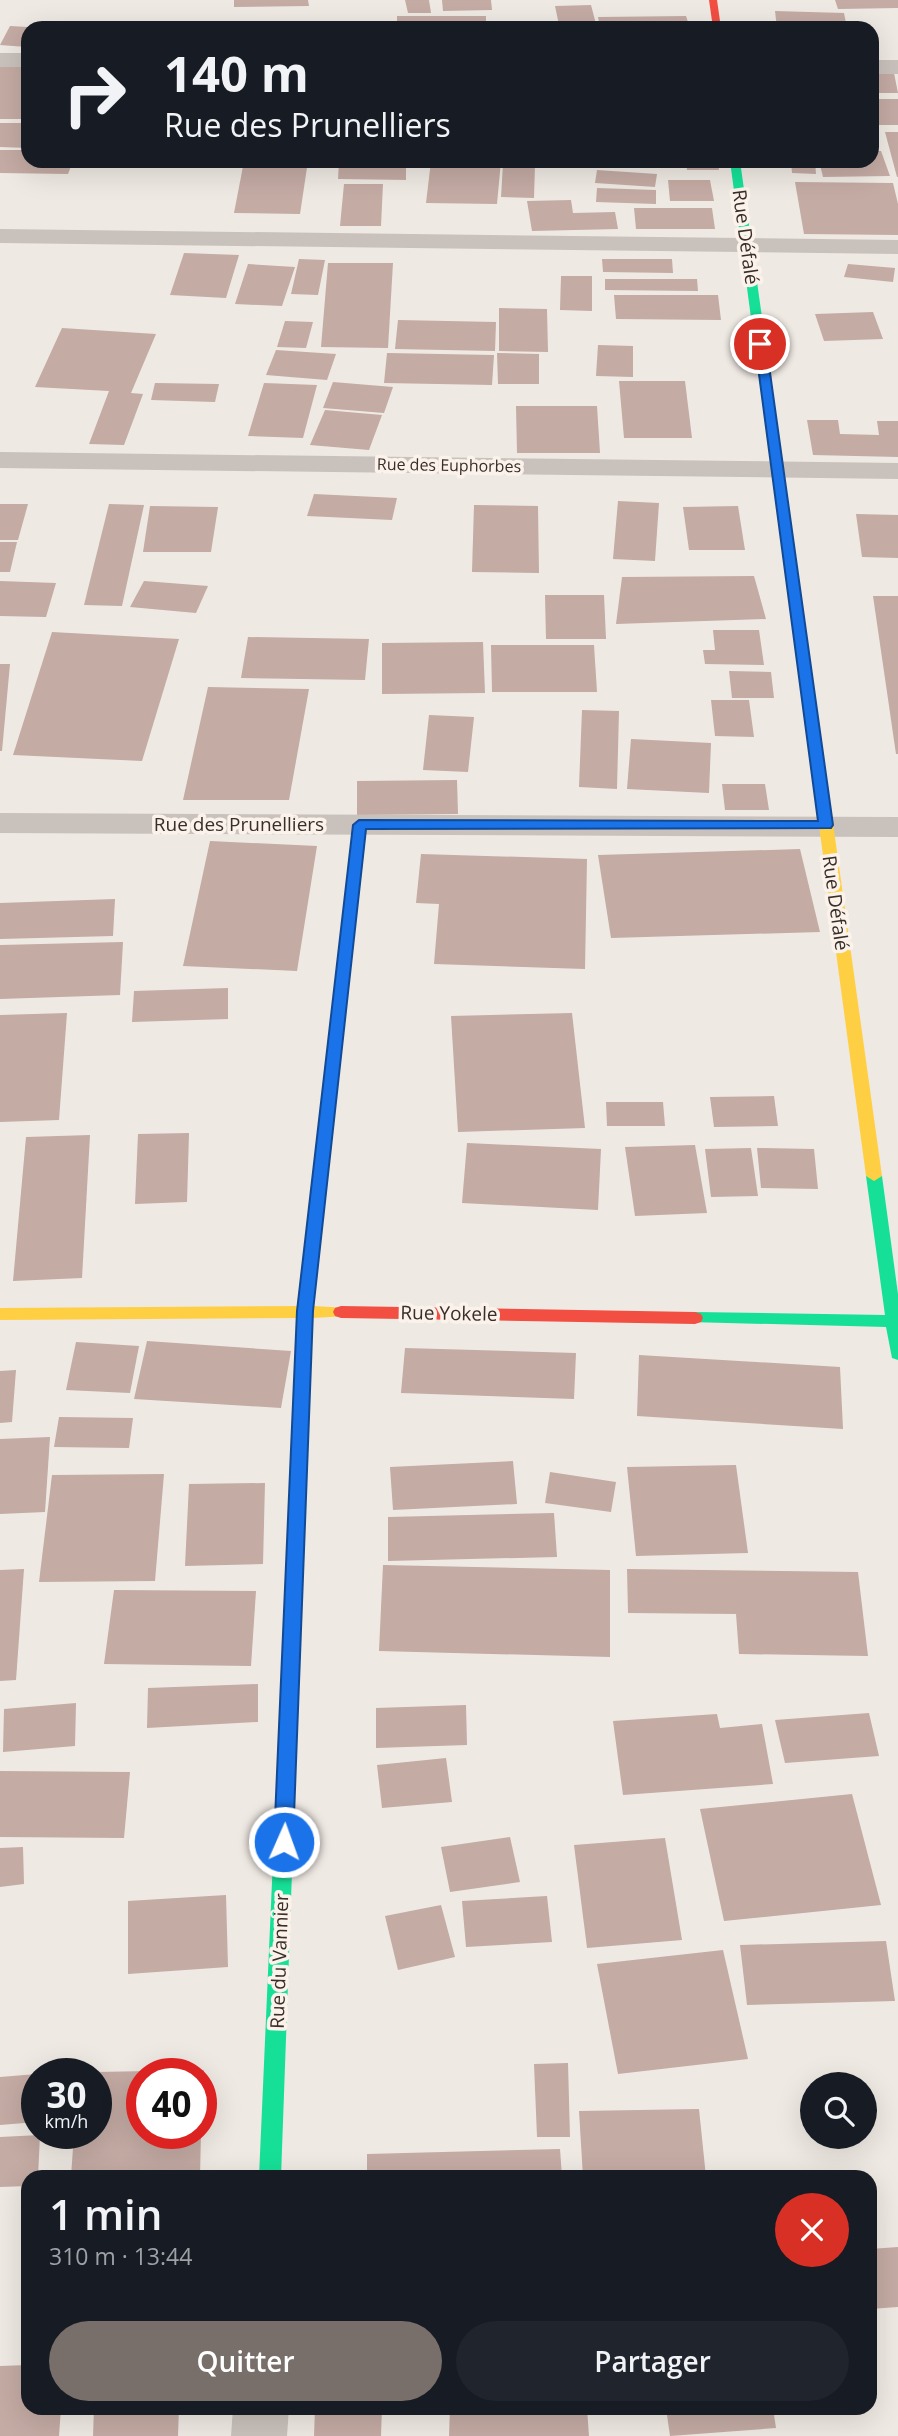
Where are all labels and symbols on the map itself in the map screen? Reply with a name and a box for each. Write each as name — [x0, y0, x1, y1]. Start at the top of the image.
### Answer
street label: Rue Défalé — [726, 188, 766, 286]
pin — [730, 314, 790, 374]
street label: Rue des Euphorbes — [377, 453, 521, 477]
street label: Rue des Prunelliers — [154, 811, 324, 837]
street label: Rue Défalé — [816, 854, 856, 952]
street label: Rue Yokele — [400, 1299, 498, 1327]
position arrow — [247, 1805, 321, 1879]
street label: Rue du Vannier — [264, 1893, 294, 2029]
speed limit sign: 40 — [126, 2058, 217, 2149]

